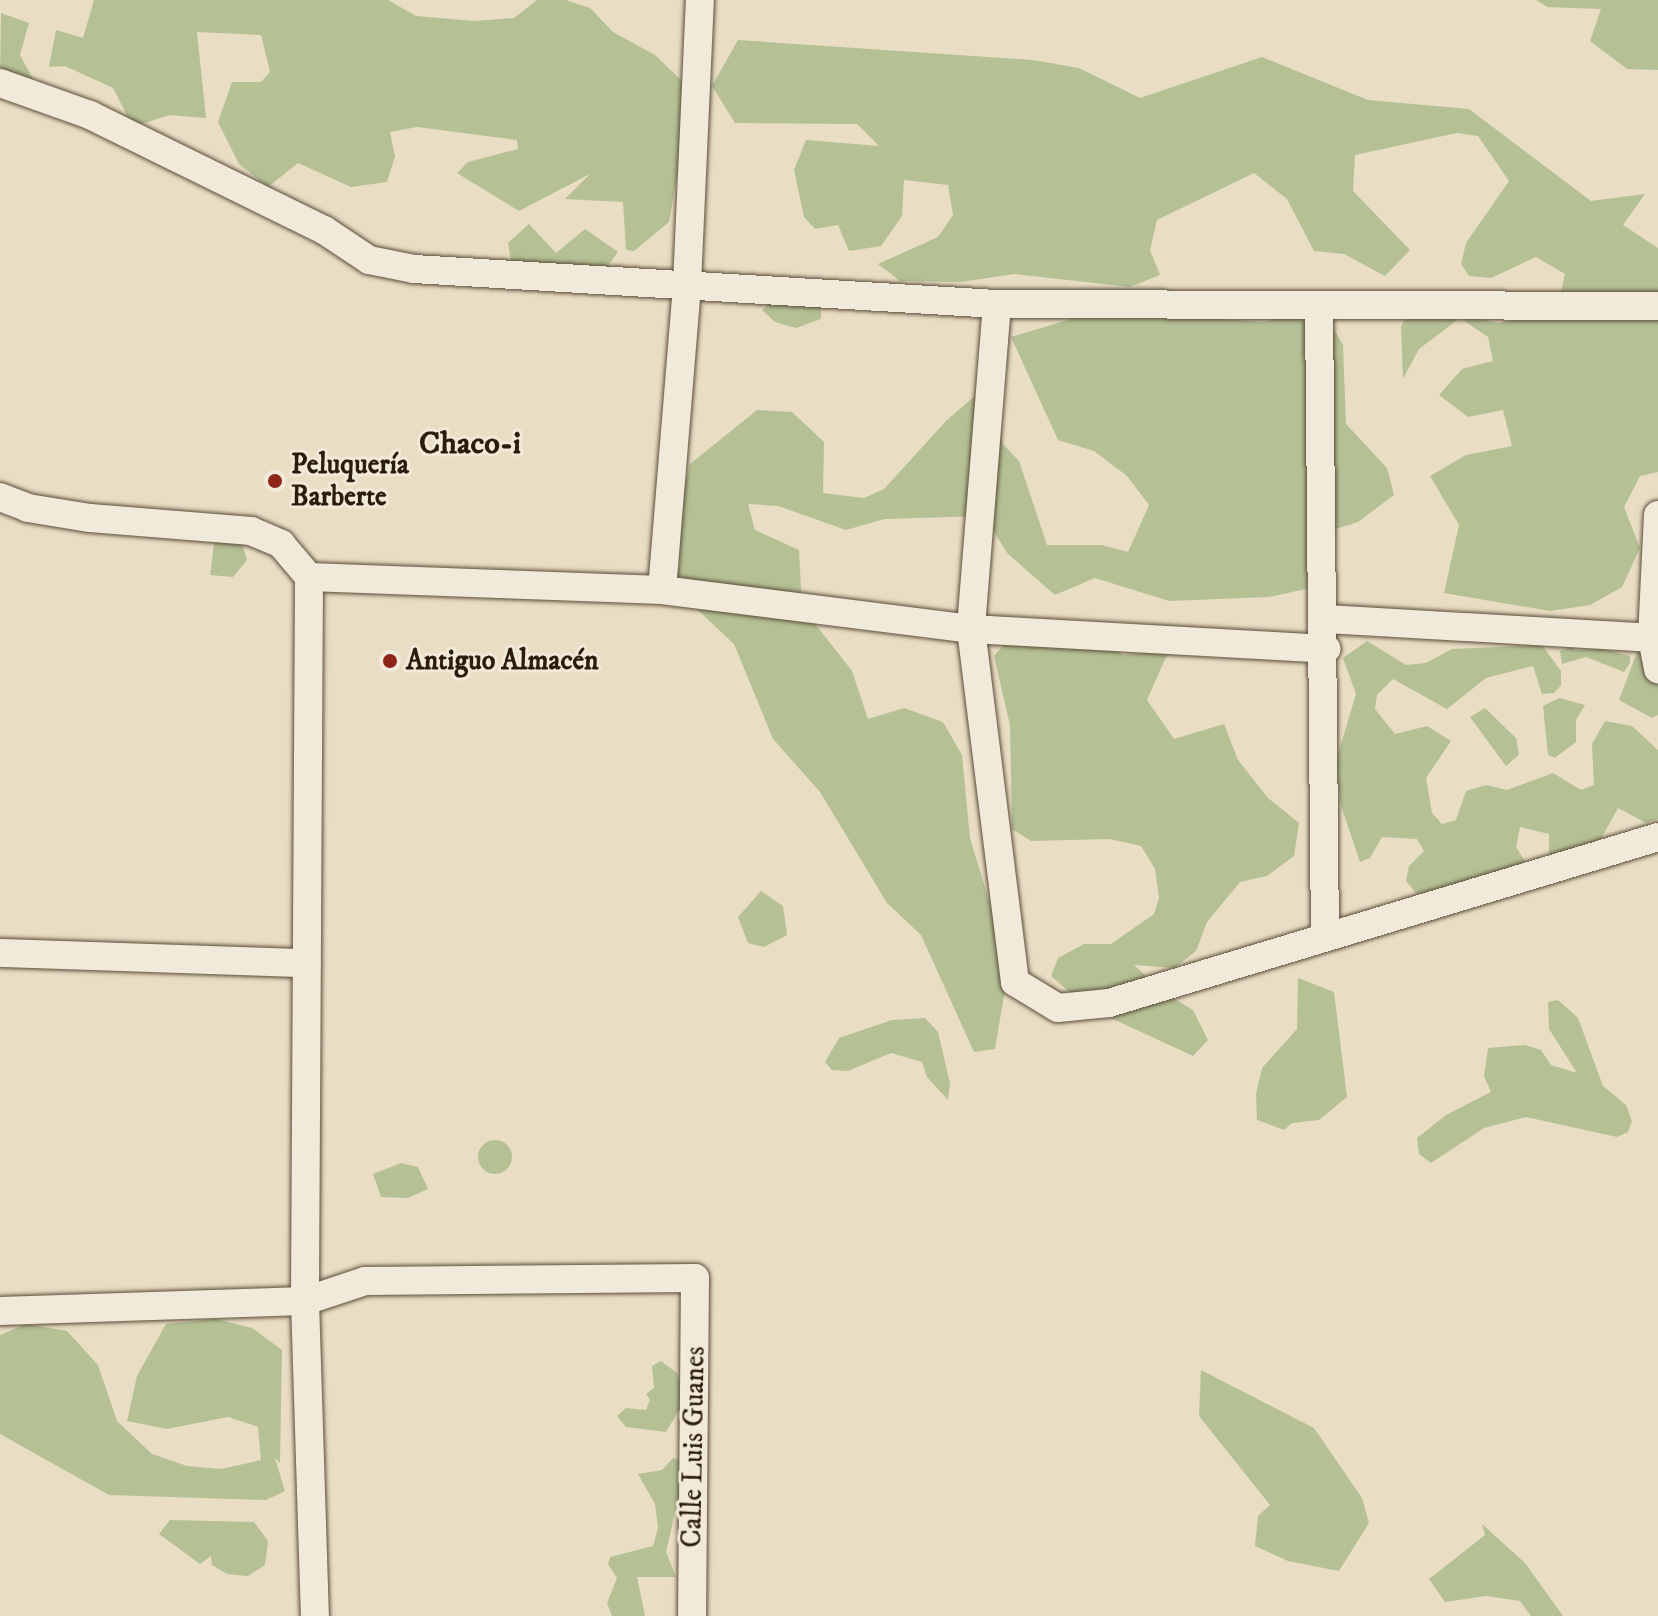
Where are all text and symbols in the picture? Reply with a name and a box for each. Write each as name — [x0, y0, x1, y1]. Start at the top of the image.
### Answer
district label: Chaco-i — [419, 425, 521, 463]
place label: Peluquería Barberte — [291, 448, 409, 514]
marker: Peluquería Barberte — [266, 472, 284, 490]
place label: Antiguo Almacén — [406, 644, 599, 678]
marker: Antiguo Almacén — [381, 652, 399, 670]
street label: Calle Luis Guanes — [675, 1346, 713, 1548]

